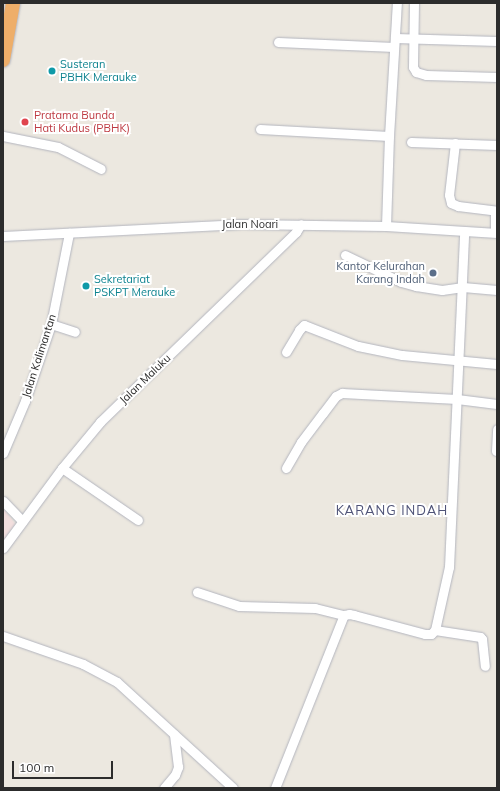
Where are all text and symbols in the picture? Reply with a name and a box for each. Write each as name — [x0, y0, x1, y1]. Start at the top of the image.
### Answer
place label: Susteran PBHK Merauke — [60, 58, 137, 84]
marker: Susteran PBHK Merauke — [47, 66, 57, 76]
place label: Pratama Bunda Hati Kudus (PBHK) — [34, 109, 130, 135]
marker: Pratama Bunda Hati Kudus (PBHK) — [19, 116, 31, 128]
street label: Jalan Noari — [222, 217, 278, 231]
place label: Kantor Kelurahan Karang Indah — [336, 260, 425, 286]
marker: Kantor Kelurahan Karang Indah — [428, 268, 438, 278]
place label: Sekretariat PSKPT Merauke — [94, 273, 175, 299]
marker: Sekretariat PSKPT Merauke — [81, 281, 91, 291]
street label: Jalan Kalimantan — [19, 313, 59, 399]
street label: Jalan Maluku — [117, 351, 173, 407]
district label: KARANG INDAH — [336, 502, 448, 518]
scale bar — [14, 753, 115, 779]
text: 100 m — [19, 760, 54, 775]

